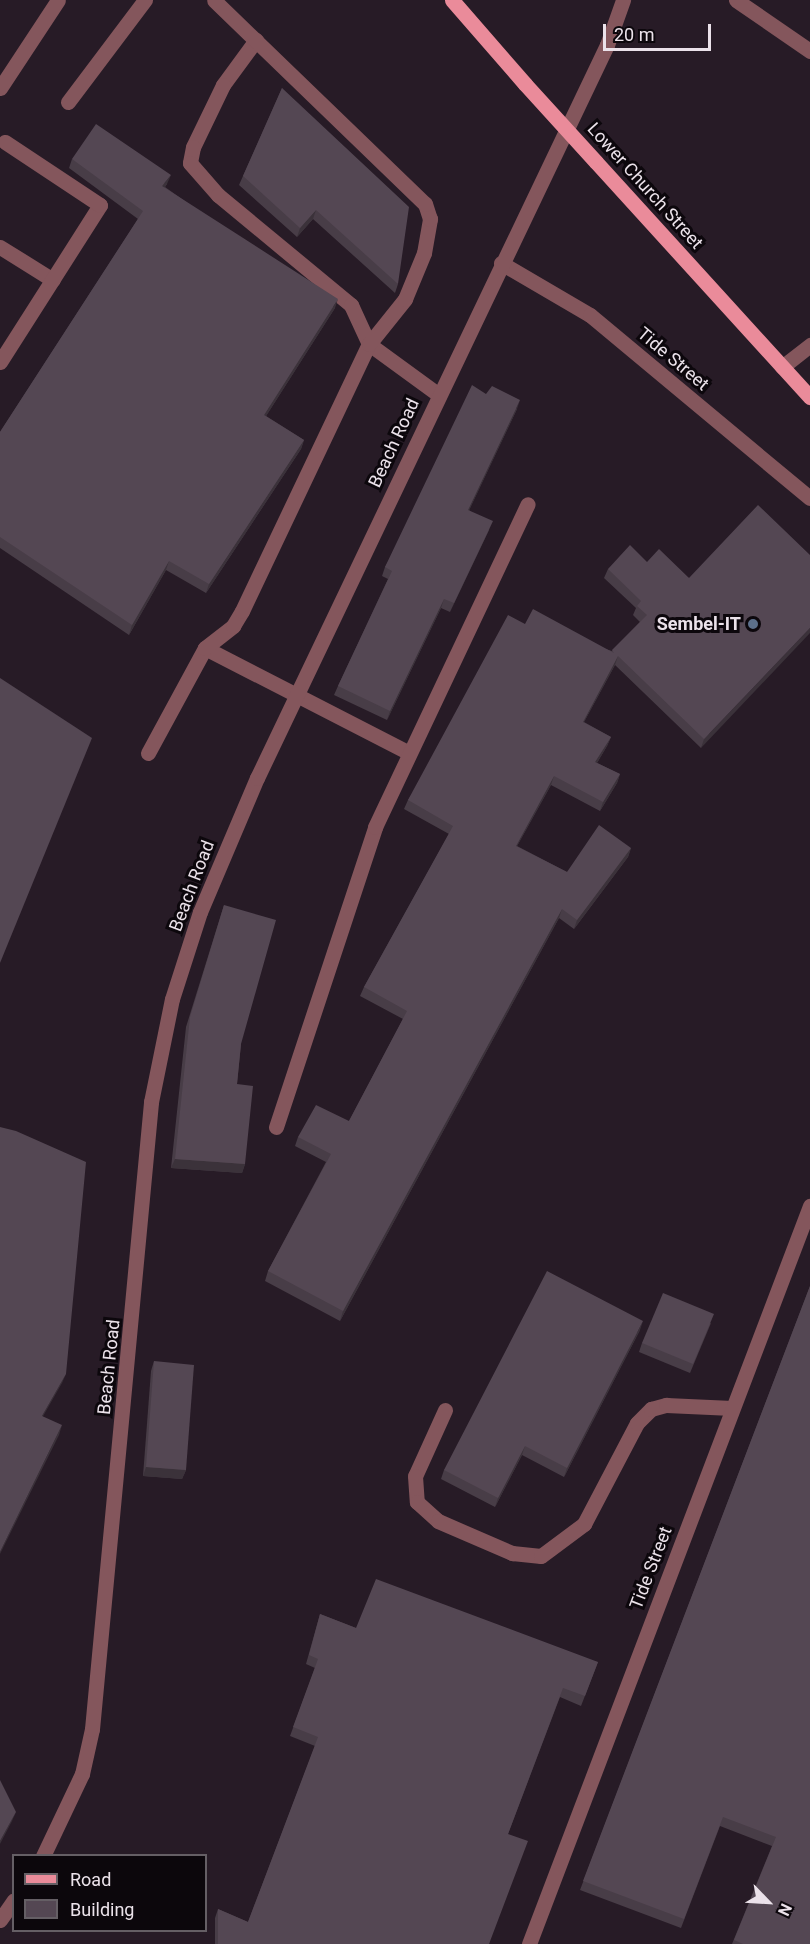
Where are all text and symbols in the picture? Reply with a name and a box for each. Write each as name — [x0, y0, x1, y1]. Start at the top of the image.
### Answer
scale bar — [606, 12, 714, 50]
text: 20 m — [614, 24, 654, 45]
street label: Lower Church Street — [583, 118, 707, 254]
street label: Tide Street — [633, 323, 713, 395]
street label: Beach Road — [364, 395, 424, 491]
place label: Sembel-IT — [657, 613, 741, 635]
marker: Sembel-IT — [746, 617, 760, 631]
street label: Beach Road — [165, 837, 219, 935]
street label: Beach Road — [93, 1318, 125, 1416]
street label: Tide Street — [625, 1524, 677, 1612]
legend — [12, 1854, 207, 1932]
text: Road — [70, 1869, 111, 1890]
north arrow — [738, 1872, 798, 1932]
text: Building — [70, 1899, 134, 1920]
text: N — [774, 1901, 796, 1919]

